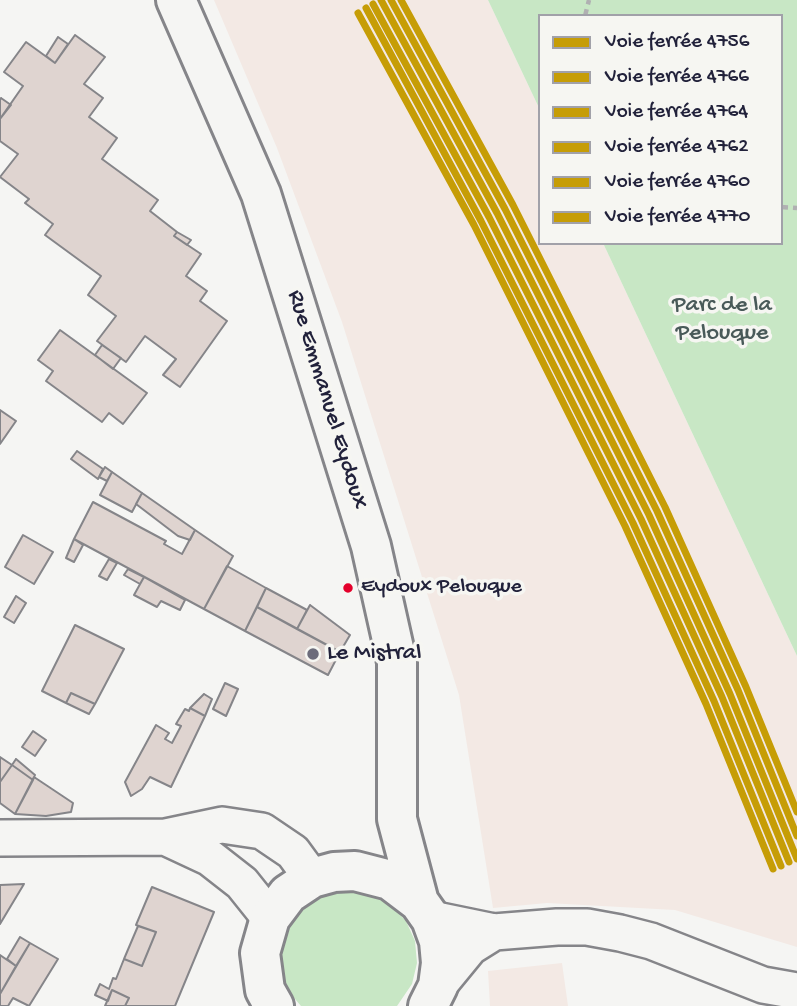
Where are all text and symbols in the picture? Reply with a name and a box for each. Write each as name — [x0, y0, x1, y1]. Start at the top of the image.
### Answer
legend — [538, 14, 783, 245]
text: Voie ferrée 4756 — [605, 30, 749, 55]
text: Voie ferrée 4766 — [605, 65, 749, 90]
text: Voie ferrée 4764 — [605, 100, 748, 125]
text: Voie ferrée 4762 — [605, 135, 749, 160]
text: Voie ferrée 4760 — [605, 170, 750, 195]
text: Voie ferrée 4770 — [605, 205, 750, 230]
street label: Rue Emmanuel Eydoux — [279, 287, 373, 513]
park label: Parc de la Pelouque — [672, 292, 772, 348]
place label: Eydoux Pelouque — [361, 575, 522, 601]
marker: Eydoux Pelouque — [341, 581, 355, 595]
place label: Le Mistral — [327, 640, 421, 668]
marker: Le Mistral — [305, 646, 321, 662]

